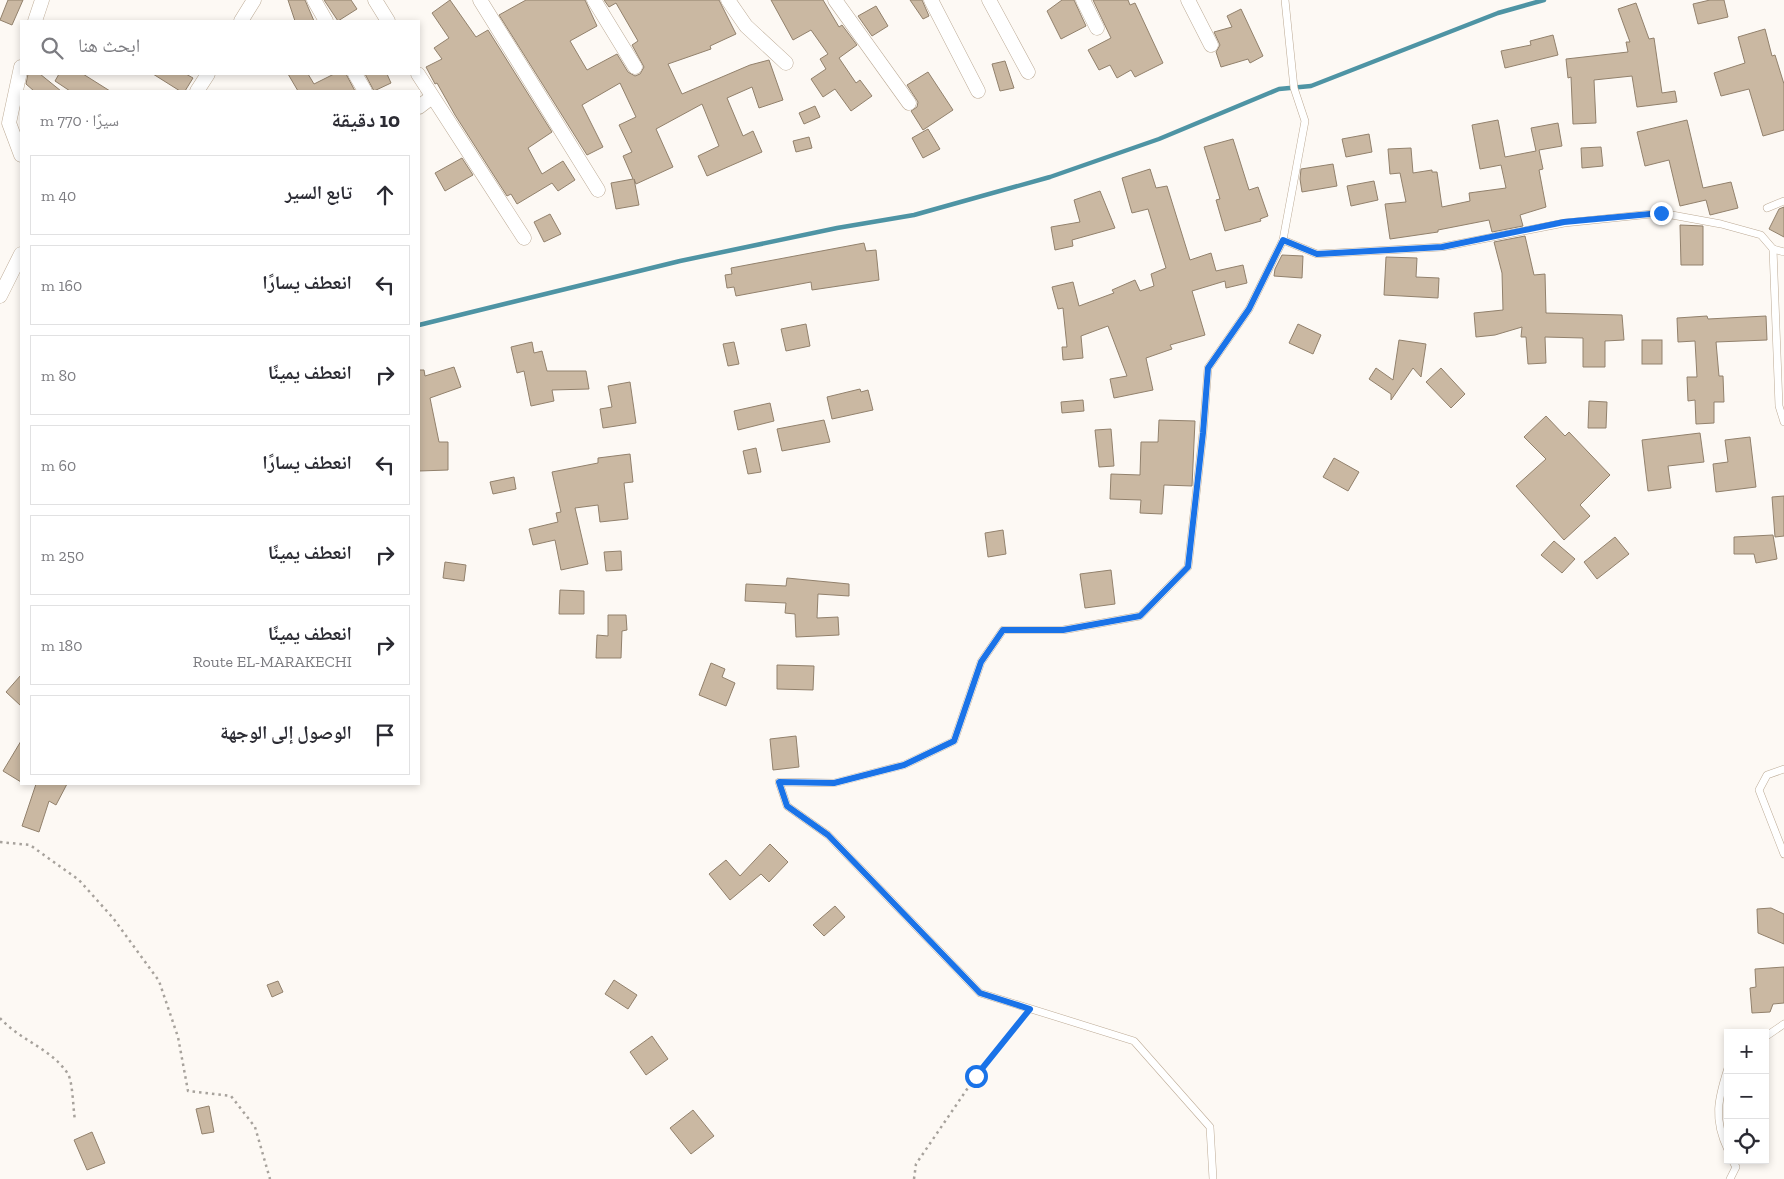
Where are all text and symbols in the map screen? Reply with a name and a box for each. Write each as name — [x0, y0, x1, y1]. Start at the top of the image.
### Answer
search box — [20, 20, 420, 75]
icon: search — [38, 34, 66, 62]
text: ابحث هنا — [78, 34, 140, 57]
text: 10 دقيقة — [331, 107, 400, 132]
text: سيرًا · 770 m — [40, 111, 119, 130]
text: تابع السير — [285, 181, 352, 204]
icon: ahead — [371, 181, 399, 209]
text: 40 m — [41, 186, 76, 205]
route end — [1650, 202, 1673, 225]
text: انعطف يسارًا — [262, 271, 352, 294]
icon: left — [371, 271, 399, 299]
text: 160 m — [41, 276, 82, 295]
text: انعطف يمينًا — [268, 361, 352, 384]
icon: right — [371, 361, 399, 389]
text: 80 m — [41, 366, 76, 385]
text: انعطف يسارًا — [262, 451, 352, 474]
icon: left — [371, 451, 399, 479]
text: 60 m — [41, 456, 76, 475]
text: انعطف يمينًا — [268, 541, 352, 564]
icon: right — [371, 541, 399, 569]
text: 250 m — [41, 546, 84, 565]
text: انعطف يمينًا — [268, 622, 352, 645]
icon: right — [371, 631, 399, 659]
text: 180 m — [41, 636, 82, 655]
text: Route EL-MARAKECHI — [193, 652, 352, 671]
text: الوصول إلى الوجهة — [220, 721, 352, 744]
icon: arrive — [371, 721, 399, 749]
map controls — [1724, 1029, 1769, 1164]
button: + — [1724, 1029, 1769, 1074]
route start — [965, 1065, 988, 1088]
button: − — [1724, 1074, 1769, 1119]
button: locate — [1724, 1119, 1769, 1164]

